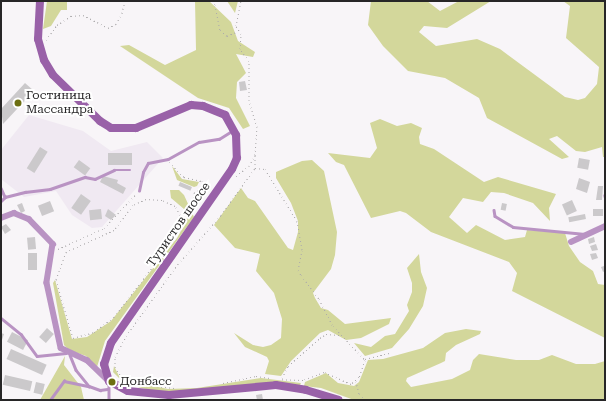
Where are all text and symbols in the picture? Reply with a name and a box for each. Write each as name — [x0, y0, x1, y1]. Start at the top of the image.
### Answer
place label: Гостиница Массандра — [26, 89, 93, 117]
marker: Гостиница Массандра — [13, 98, 23, 108]
street label: Туристов шоссе — [144, 180, 214, 270]
place label: Донбасс — [120, 375, 172, 389]
marker: Донбасс — [107, 377, 117, 387]

